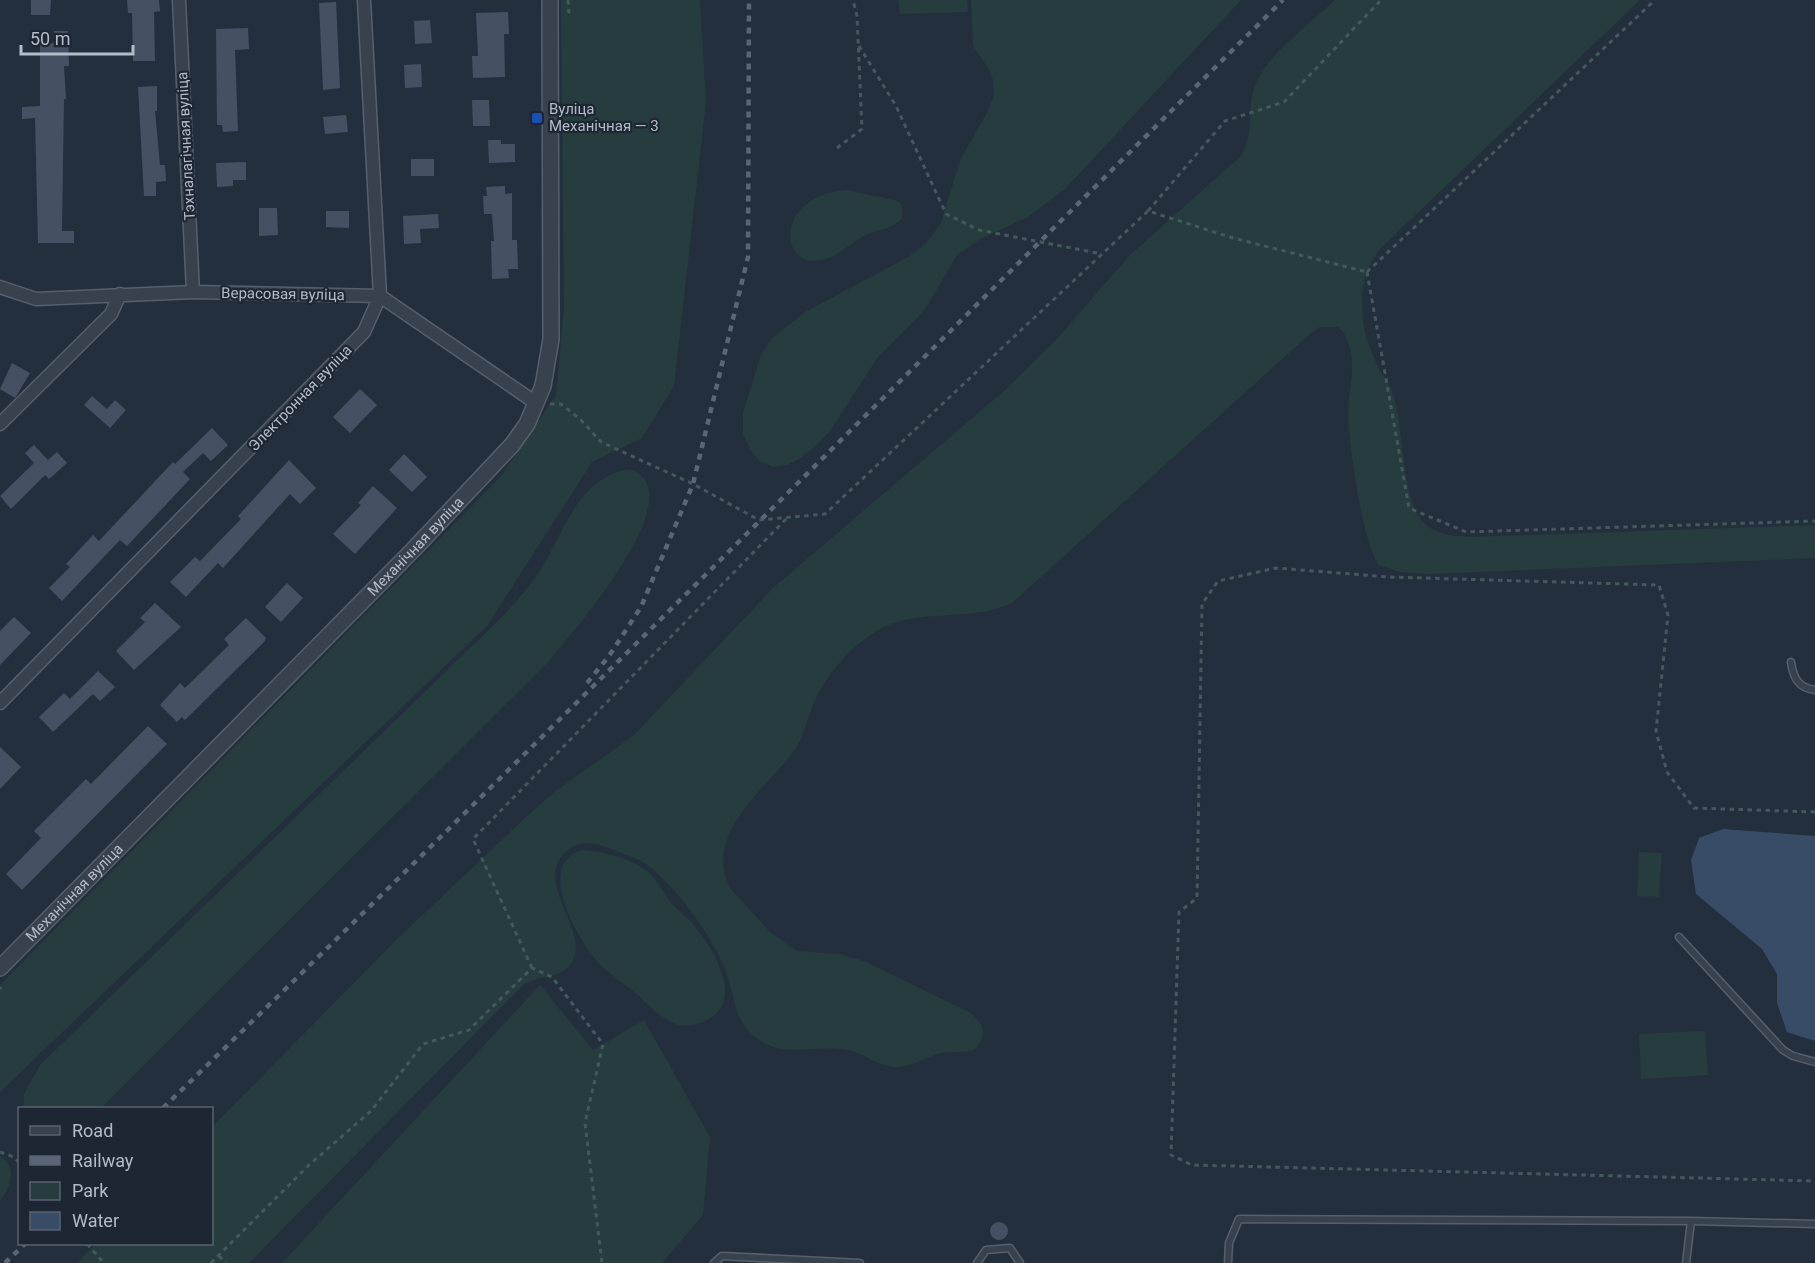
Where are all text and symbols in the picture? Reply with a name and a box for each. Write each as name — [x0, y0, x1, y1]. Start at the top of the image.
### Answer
scale bar — [21, 18, 134, 56]
text: 50 m — [30, 28, 70, 49]
street label: Тэхналагічная вуліца — [173, 71, 199, 221]
place label: Вуліца Механічная — 3 — [549, 100, 659, 135]
marker: Вуліца Механічная — 3 — [530, 111, 544, 125]
street label: Верасовая вуліца — [221, 284, 345, 304]
street label: Электронная вуліца — [245, 341, 355, 455]
street label: Механічная вуліца — [364, 493, 467, 600]
street label: Механічная вуліца — [22, 840, 127, 945]
legend — [18, 1107, 213, 1245]
text: Road — [72, 1120, 113, 1141]
text: Railway — [72, 1150, 134, 1171]
text: Park — [72, 1180, 109, 1201]
text: Water — [72, 1210, 119, 1231]

